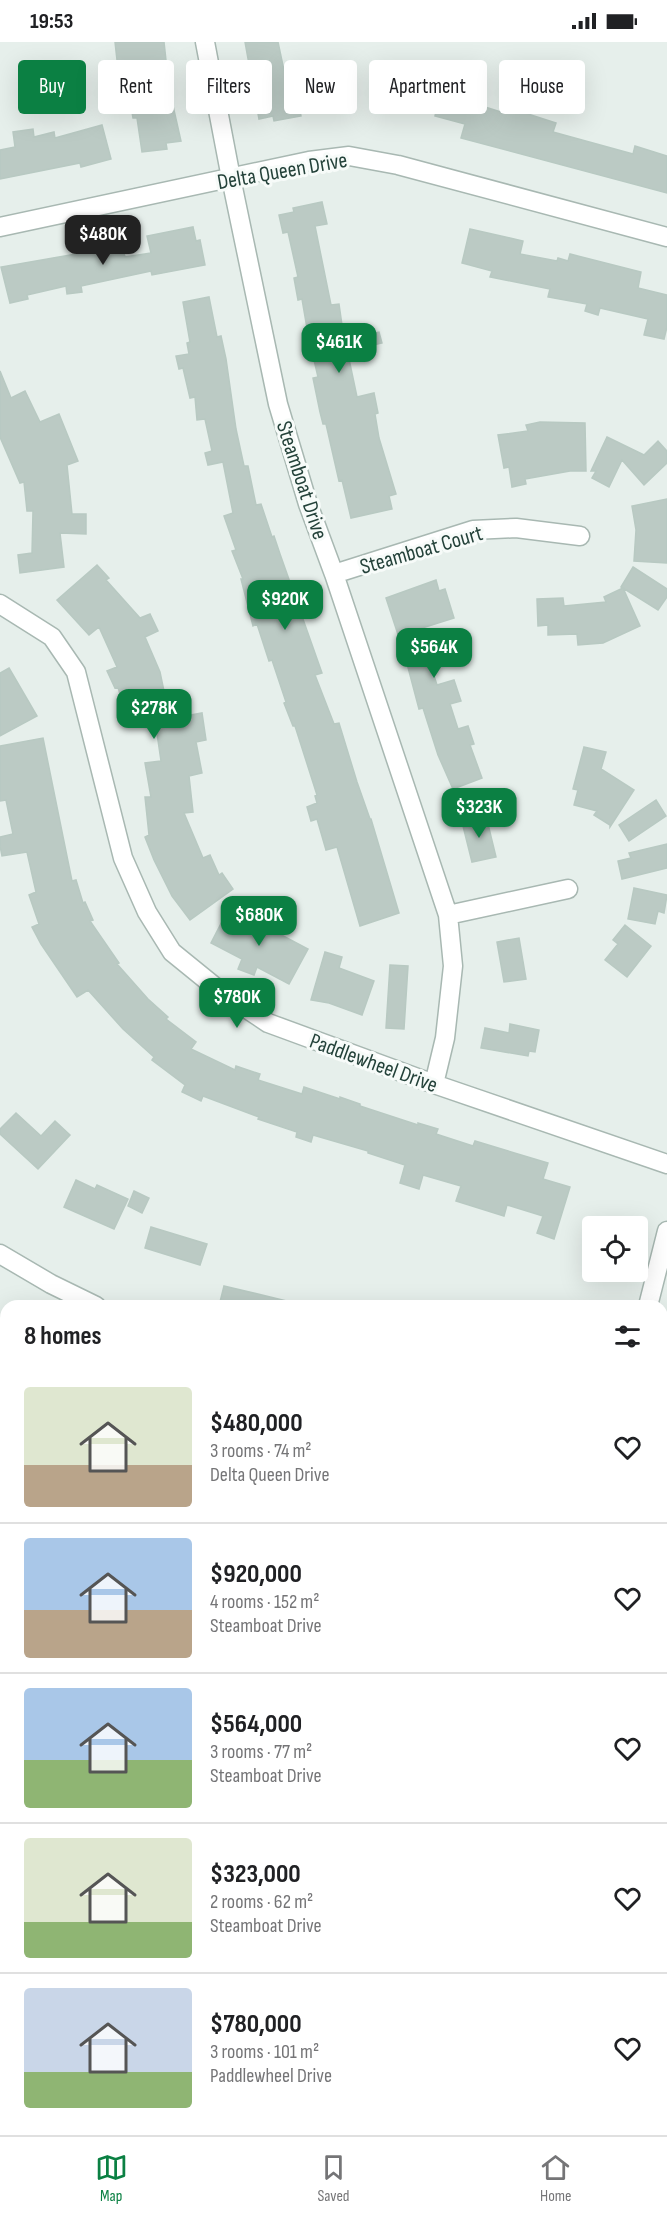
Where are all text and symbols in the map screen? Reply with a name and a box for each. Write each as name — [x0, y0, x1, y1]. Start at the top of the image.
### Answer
text: 19:53 — [30, 8, 73, 35]
chip: Buy — [18, 60, 86, 114]
chip: Rent — [98, 60, 174, 114]
chip: Filters — [186, 60, 272, 114]
chip: New — [284, 60, 357, 114]
chip: Apartment — [369, 60, 487, 114]
chip: House — [499, 60, 585, 114]
street label: Delta Queen Drive — [215, 147, 349, 196]
pin: $480K — [61, 215, 145, 266]
text: $480K — [79, 222, 127, 246]
pin: $461K — [297, 323, 381, 374]
text: $461K — [316, 330, 362, 354]
street label: Steamboat Drive — [270, 418, 333, 543]
street label: Steamboat Court — [357, 520, 486, 581]
pin: $920K — [243, 580, 327, 631]
text: $920K — [261, 587, 309, 611]
pin: $564K — [392, 628, 476, 679]
text: $564K — [410, 635, 458, 659]
pin: $278K — [112, 689, 196, 740]
text: $278K — [131, 696, 177, 720]
pin: $323K — [437, 788, 521, 839]
text: $323K — [456, 795, 502, 819]
pin: $680K — [217, 896, 301, 947]
text: $680K — [235, 903, 283, 927]
pin: $780K — [195, 978, 279, 1029]
text: $780K — [213, 985, 261, 1009]
street label: Paddlewheel Drive — [306, 1028, 441, 1099]
map controls — [582, 1216, 648, 1282]
button: locate — [582, 1216, 648, 1282]
icon: filters — [611, 1320, 644, 1353]
text: 8 homes — [24, 1321, 102, 1352]
text: $480,000 — [210, 1408, 303, 1439]
icon: home — [72, 1411, 144, 1483]
icon: heart — [611, 1431, 644, 1464]
text: 3 rooms · 74 m² — [210, 1439, 312, 1463]
text: Delta Queen Drive — [210, 1463, 329, 1487]
text: $920,000 — [210, 1559, 302, 1590]
icon: home — [72, 1562, 144, 1634]
icon: heart — [611, 1582, 644, 1615]
text: 4 rooms · 152 m² — [210, 1590, 319, 1614]
text: Steamboat Drive — [210, 1614, 322, 1638]
text: $564,000 — [210, 1709, 302, 1740]
icon: home — [72, 1712, 144, 1784]
icon: heart — [611, 1732, 644, 1765]
text: 3 rooms · 77 m² — [210, 1740, 312, 1764]
text: Steamboat Drive — [210, 1764, 322, 1788]
text: $323,000 — [210, 1859, 301, 1890]
icon: home — [72, 1862, 144, 1934]
icon: heart — [611, 1882, 644, 1915]
text: 2 rooms · 62 m² — [210, 1890, 313, 1914]
text: Steamboat Drive — [210, 1914, 322, 1938]
text: $780,000 — [210, 2009, 302, 2040]
icon: home — [72, 2012, 144, 2084]
icon: heart — [611, 2032, 644, 2065]
text: 3 rooms · 101 m² — [210, 2040, 319, 2064]
text: Paddlewheel Drive — [210, 2064, 332, 2088]
tab: Map — [95, 2151, 128, 2206]
tab: Saved — [317, 2151, 350, 2206]
tab: Home — [539, 2151, 572, 2206]

